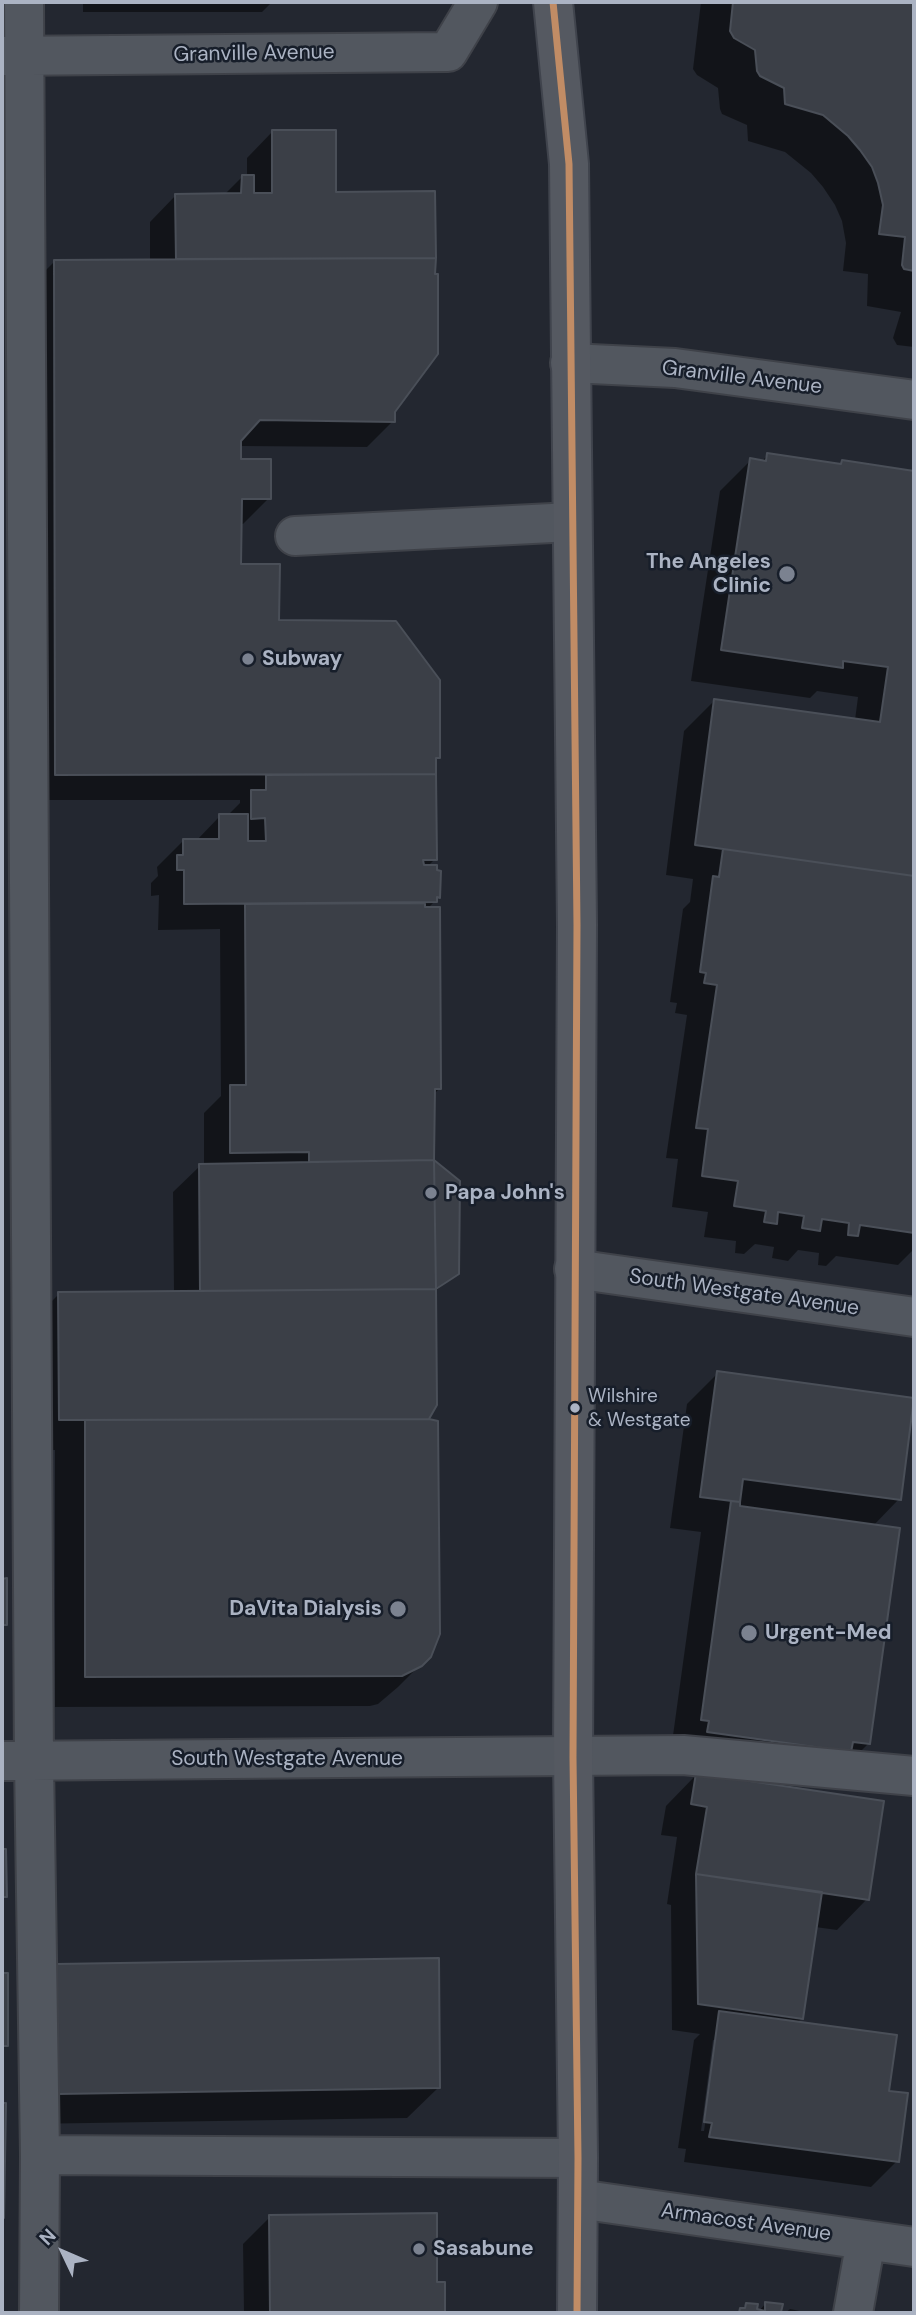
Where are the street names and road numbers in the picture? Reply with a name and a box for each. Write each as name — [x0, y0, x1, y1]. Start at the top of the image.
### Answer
street label: Granville Avenue — [173, 40, 335, 68]
street label: Granville Avenue — [660, 356, 824, 400]
street label: South Westgate Avenue — [628, 1264, 860, 1322]
street label: South Westgate Avenue — [171, 1746, 403, 1772]
street label: Armacost Avenue — [659, 2199, 833, 2247]

